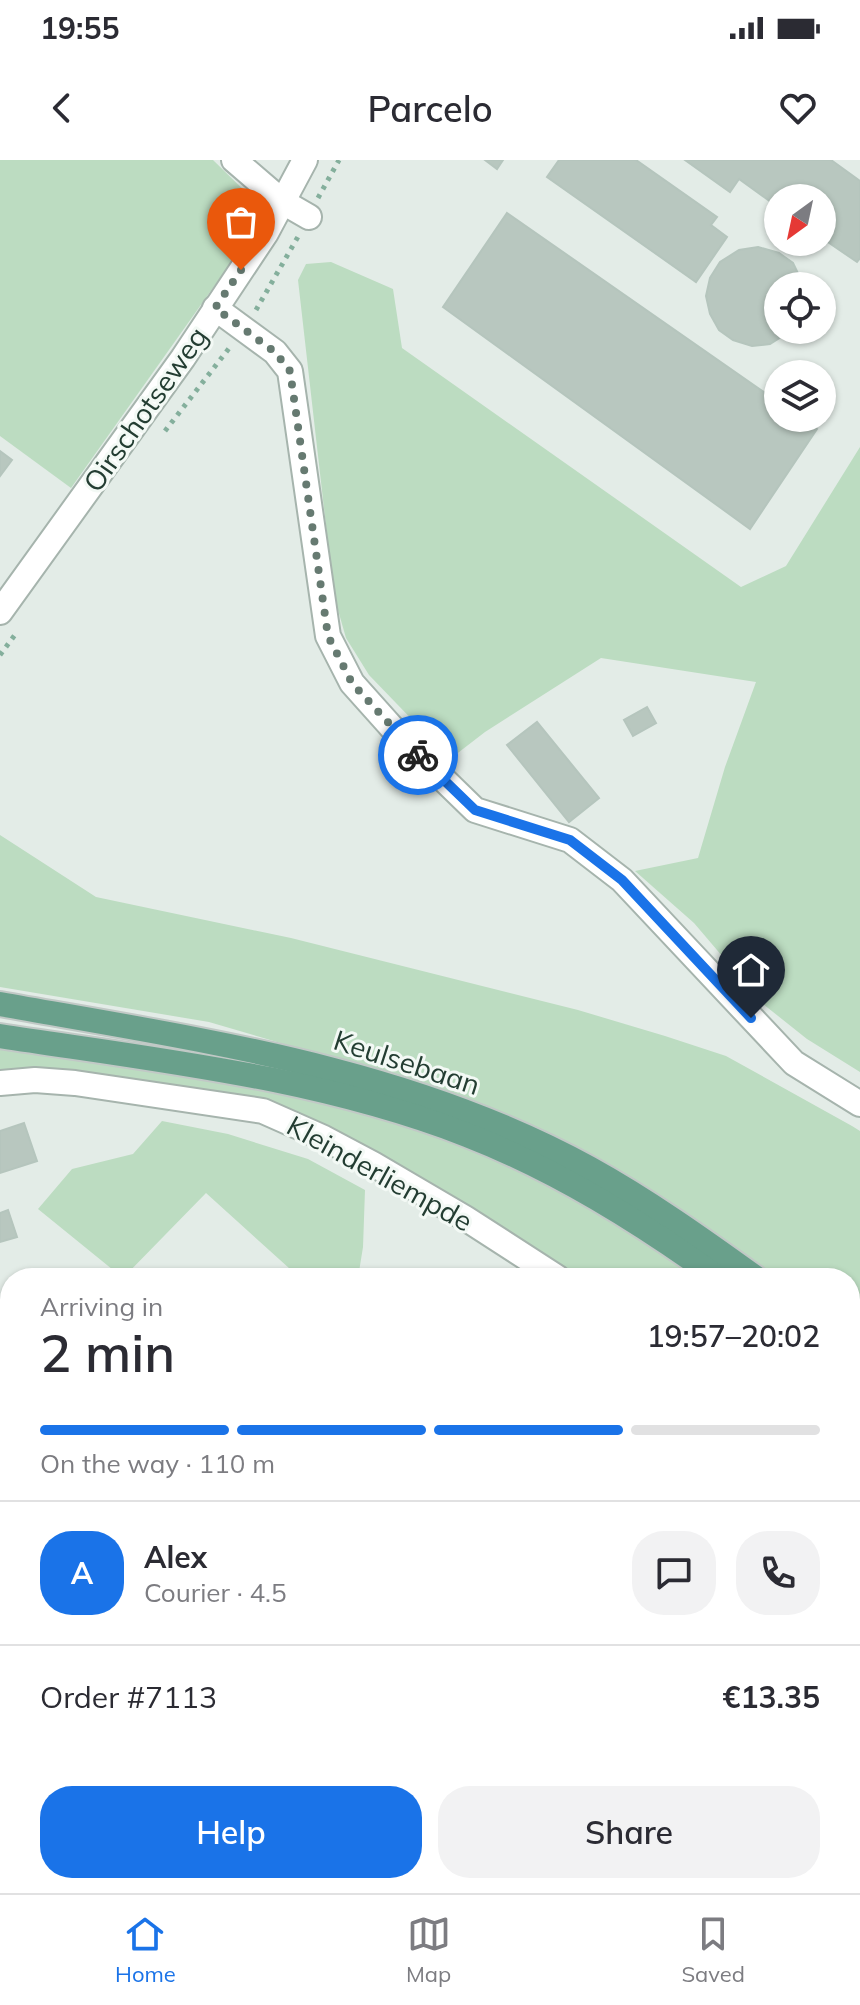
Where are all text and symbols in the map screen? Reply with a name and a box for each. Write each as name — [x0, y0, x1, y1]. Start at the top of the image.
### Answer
text: 19:55 — [40, 9, 119, 47]
icon: back — [40, 86, 84, 130]
text: Parcelo — [367, 86, 493, 131]
icon: heart — [776, 86, 820, 130]
north arrow — [764, 184, 836, 256]
map controls — [764, 184, 836, 432]
pin — [207, 188, 275, 270]
icon: bag — [219, 200, 263, 244]
button: locate — [764, 272, 836, 344]
street label: Oirschotseweg — [75, 320, 215, 498]
button: layers — [764, 360, 836, 432]
courier — [378, 715, 458, 795]
icon: bike — [396, 733, 440, 777]
pin — [717, 936, 785, 1018]
icon: home — [729, 948, 773, 992]
street label: Keulsebaan — [330, 1022, 484, 1102]
street label: Kleinderliempde — [281, 1108, 479, 1238]
text: Arriving in — [40, 1290, 163, 1323]
text: 19:57–20:02 — [647, 1317, 820, 1355]
text: 2 min — [40, 1320, 175, 1385]
text: On the way · 110 m — [40, 1447, 275, 1480]
button: chat — [632, 1531, 716, 1615]
button: phone — [736, 1531, 820, 1615]
text: Alex — [144, 1538, 207, 1576]
text: A — [71, 1554, 93, 1592]
text: Courier · 4.5 — [144, 1576, 287, 1609]
text: Order #7113 — [40, 1678, 217, 1716]
text: €13.35 — [723, 1678, 820, 1716]
button: Help — [40, 1786, 422, 1878]
button: Share — [438, 1786, 820, 1878]
tab: Home — [115, 1912, 176, 1988]
tab: Map — [406, 1912, 451, 1988]
tab: Saved — [681, 1912, 745, 1988]

